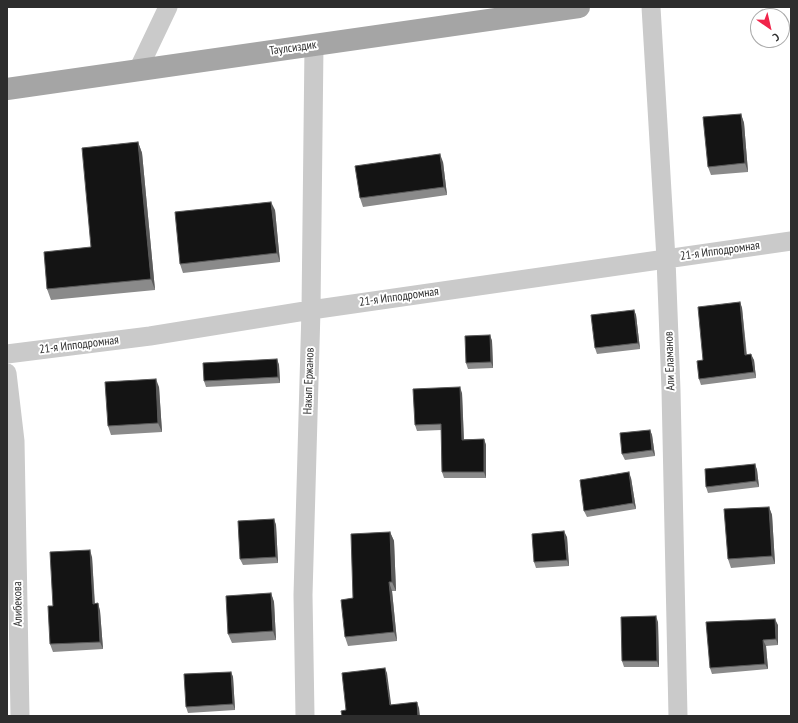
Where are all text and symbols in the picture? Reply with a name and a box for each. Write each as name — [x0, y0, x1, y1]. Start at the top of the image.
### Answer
north arrow — [750, 8, 790, 48]
text: С — [770, 30, 782, 44]
street label: Таулсиздик — [269, 38, 317, 58]
street label: 21-я Ипподромная — [679, 238, 761, 264]
street label: 21-я Ипподромная — [358, 284, 440, 310]
street label: Али Еламанов — [662, 331, 678, 391]
street label: 21-я Ипподромная — [38, 333, 120, 357]
street label: Накып Ержанов — [301, 347, 317, 415]
street label: Алибекова — [10, 581, 26, 627]

